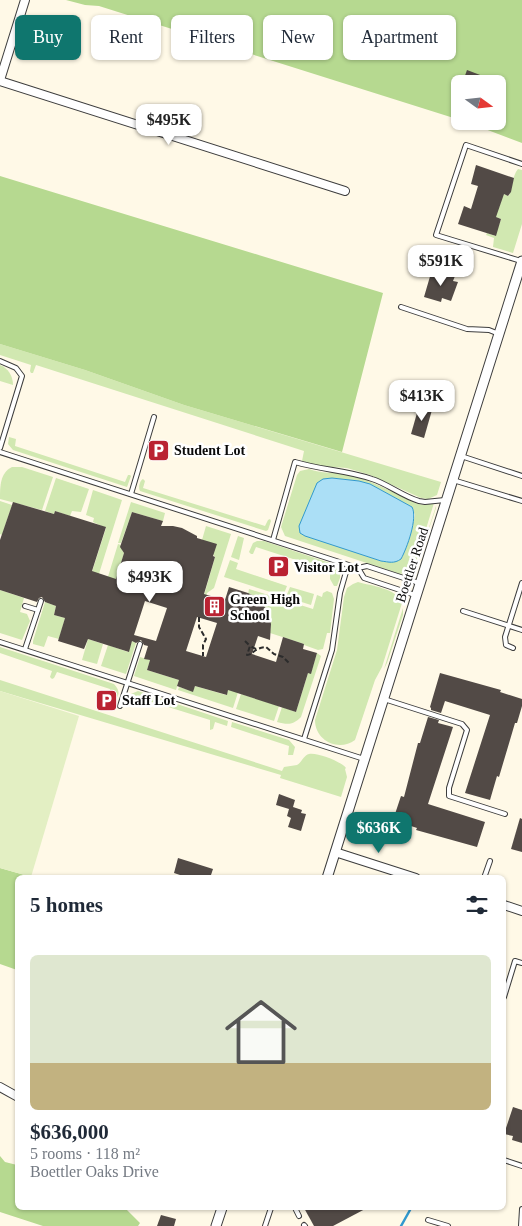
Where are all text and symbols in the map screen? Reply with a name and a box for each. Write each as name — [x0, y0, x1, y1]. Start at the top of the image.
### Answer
chip: Buy — [15, 15, 81, 60]
chip: Rent — [91, 15, 161, 60]
chip: Filters — [171, 15, 253, 60]
chip: New — [263, 15, 333, 60]
chip: Apartment — [343, 15, 456, 60]
north arrow — [451, 75, 506, 130]
map controls — [451, 75, 506, 130]
pin: $495K — [134, 104, 204, 146]
text: $495K — [147, 111, 191, 128]
pin: $591K — [406, 244, 476, 287]
text: $591K — [419, 252, 463, 269]
pin: $413K — [387, 380, 457, 422]
text: $413K — [400, 387, 444, 404]
parking icon: Student Lot — [146, 438, 170, 462]
place label: Student Lot — [174, 443, 246, 458]
street label: Boettler Road — [393, 526, 431, 604]
parking icon: Visitor Lot — [266, 555, 290, 579]
pin: $493K — [115, 560, 185, 603]
place label: Visitor Lot — [294, 560, 359, 575]
text: $493K — [128, 568, 172, 585]
place label: Green High School — [230, 592, 300, 623]
building icon: Green High School — [202, 595, 226, 619]
parking icon: Staff Lot — [94, 688, 118, 712]
place label: Staff Lot — [122, 693, 176, 708]
pin: $636K — [344, 812, 414, 854]
text: $636K — [357, 819, 401, 836]
icon: filters — [463, 891, 491, 919]
text: 5 homes — [30, 893, 103, 917]
icon: home — [216, 987, 306, 1077]
text: $636,000 — [30, 1120, 109, 1144]
text: 5 rooms · 118 m² — [30, 1145, 140, 1162]
text: Boettler Oaks Drive — [30, 1163, 159, 1180]

